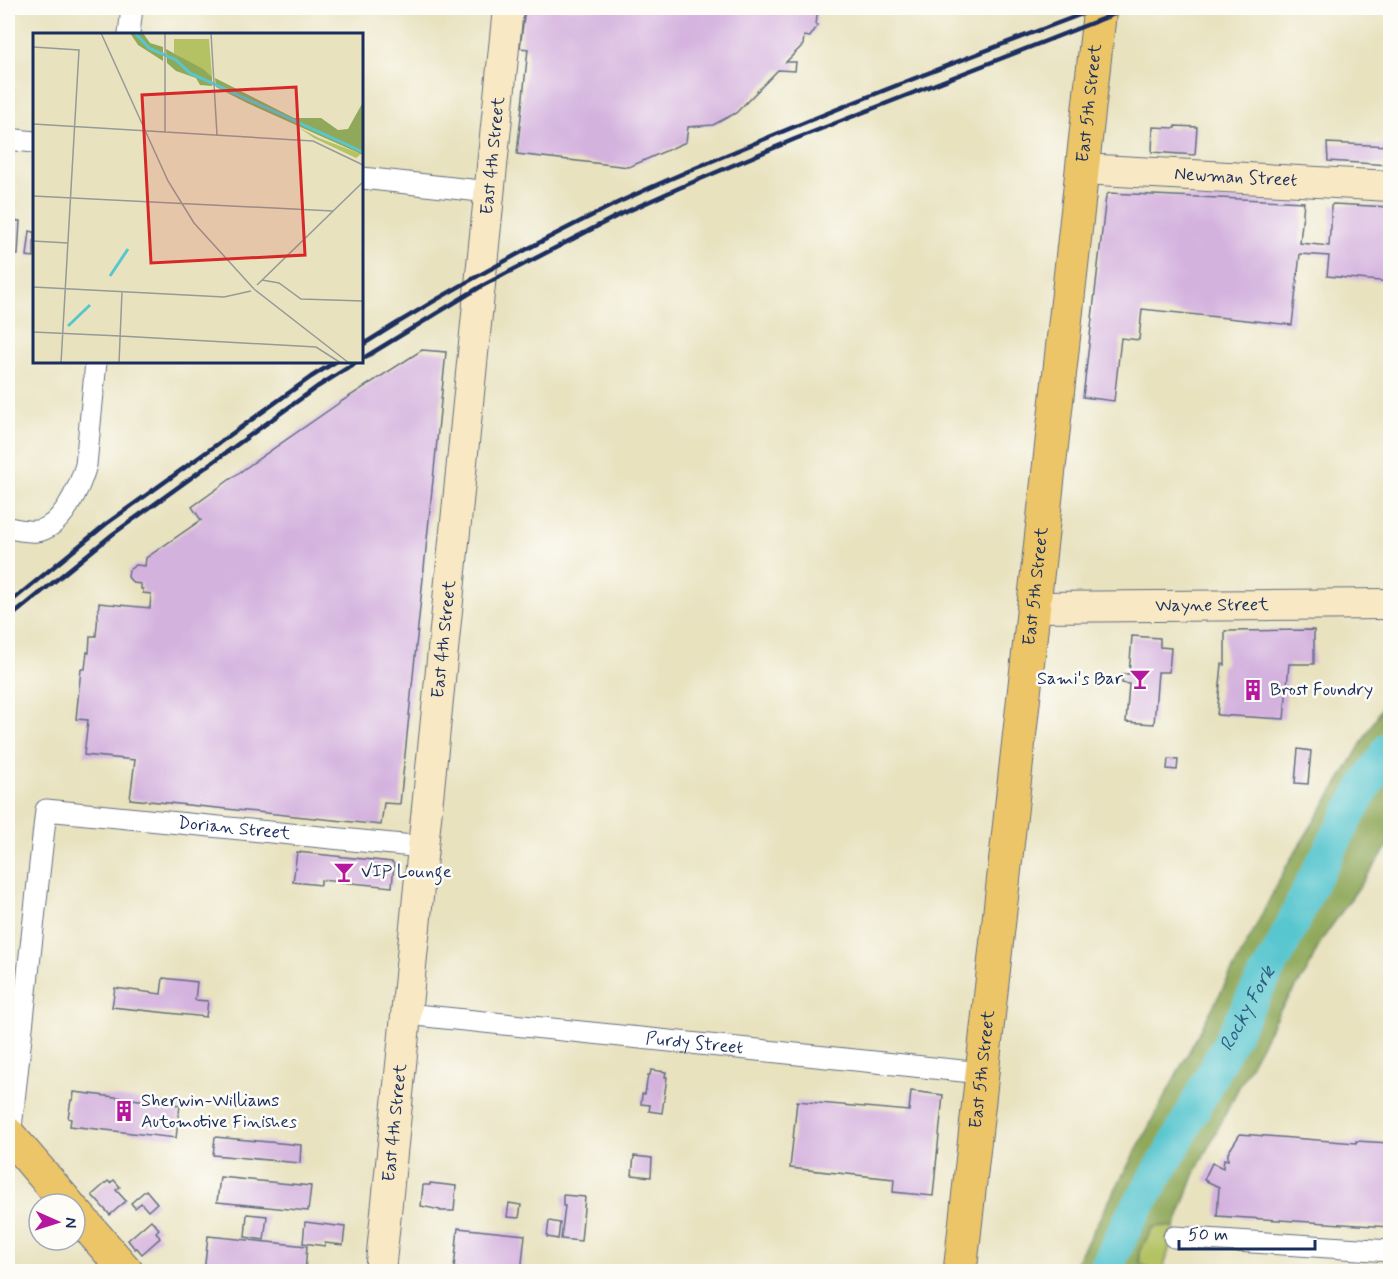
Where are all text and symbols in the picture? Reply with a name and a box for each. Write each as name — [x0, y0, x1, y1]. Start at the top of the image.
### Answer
inset map — [33, 33, 363, 363]
street label: East 5th Street — [1071, 42, 1108, 164]
street label: East 4th Street — [475, 95, 511, 216]
street label: Newman Street — [1174, 162, 1298, 193]
street label: East 5th Street — [1017, 525, 1054, 647]
street label: East 4th Street — [426, 579, 462, 700]
street label: Wayne Street — [1155, 593, 1269, 618]
place label: Sami's Bar — [1037, 667, 1124, 691]
bar icon: Sami's Bar — [1128, 667, 1152, 691]
building icon: Brost Foundry — [1241, 678, 1265, 702]
place label: Brost Foundry — [1270, 678, 1373, 702]
street label: Dorian Street — [177, 811, 292, 846]
bar icon: VIP Lounge — [332, 860, 356, 884]
place label: VIP Lounge — [361, 860, 452, 886]
water label: Rocky Fork — [1213, 959, 1282, 1056]
street label: East 5th Street — [964, 1008, 1001, 1130]
street label: Purdy Street — [645, 1027, 745, 1060]
street label: East 4th Street — [377, 1062, 413, 1183]
place label: Sherwin-Williams Automotive Finishes — [141, 1089, 297, 1134]
building icon: Sherwin-Williams Automotive Finishes — [112, 1099, 136, 1123]
north arrow — [27, 1192, 87, 1252]
scale bar — [1179, 1213, 1316, 1251]
text: N — [60, 1217, 81, 1229]
text: 50 m — [1188, 1223, 1228, 1247]

